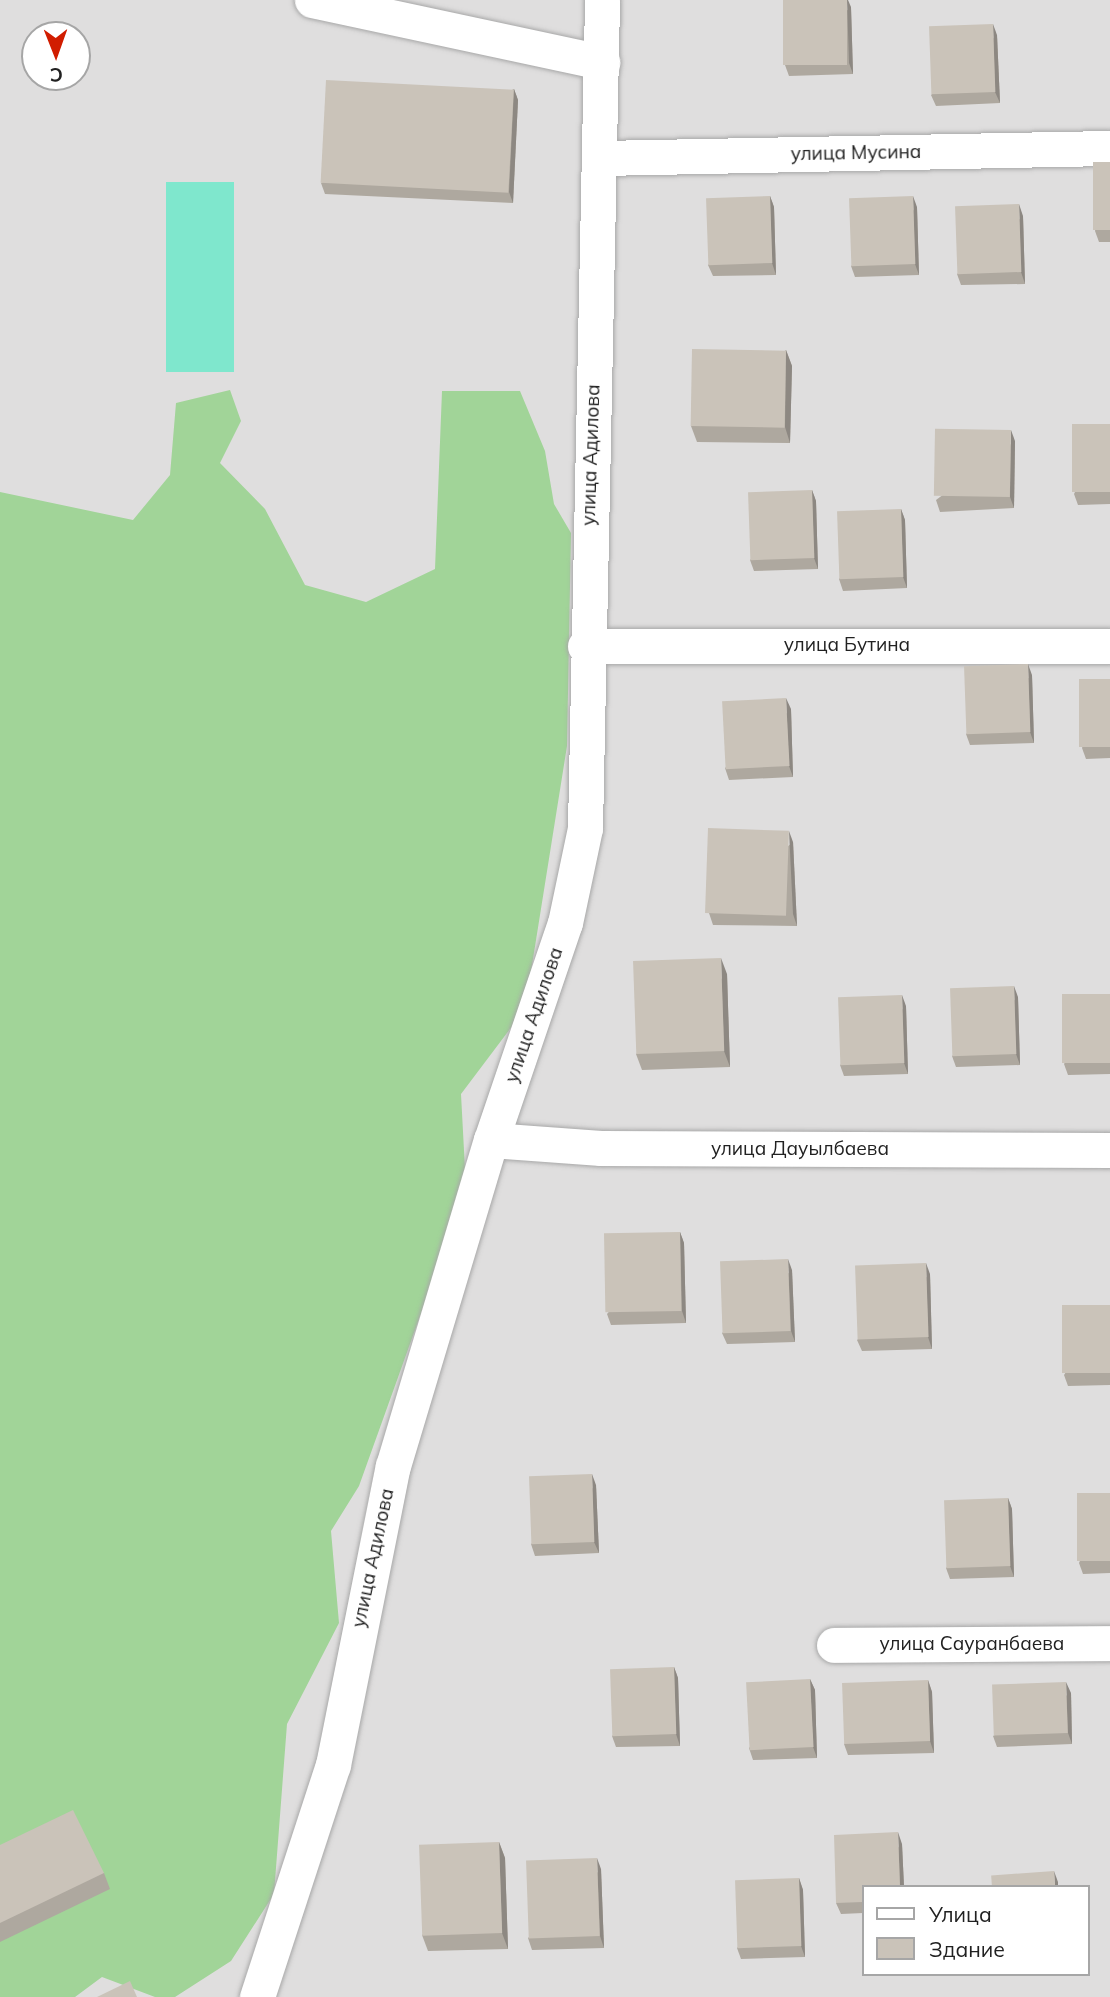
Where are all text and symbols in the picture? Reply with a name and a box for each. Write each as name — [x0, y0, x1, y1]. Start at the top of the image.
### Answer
north arrow — [21, 21, 91, 91]
text: С — [50, 63, 63, 87]
street label: улица Мусина — [790, 140, 922, 166]
street label: улица Адилова — [577, 384, 605, 526]
street label: улица Бутина — [784, 634, 910, 656]
street label: улица Адилова — [500, 944, 568, 1086]
street label: улица Дауылбаева — [711, 1138, 889, 1160]
street label: улица Адилова — [347, 1486, 399, 1630]
street label: улица Сауранбаева — [880, 1633, 1064, 1655]
legend — [862, 1885, 1089, 1976]
text: Улица — [929, 1901, 992, 1927]
text: Здание — [929, 1936, 1005, 1962]

